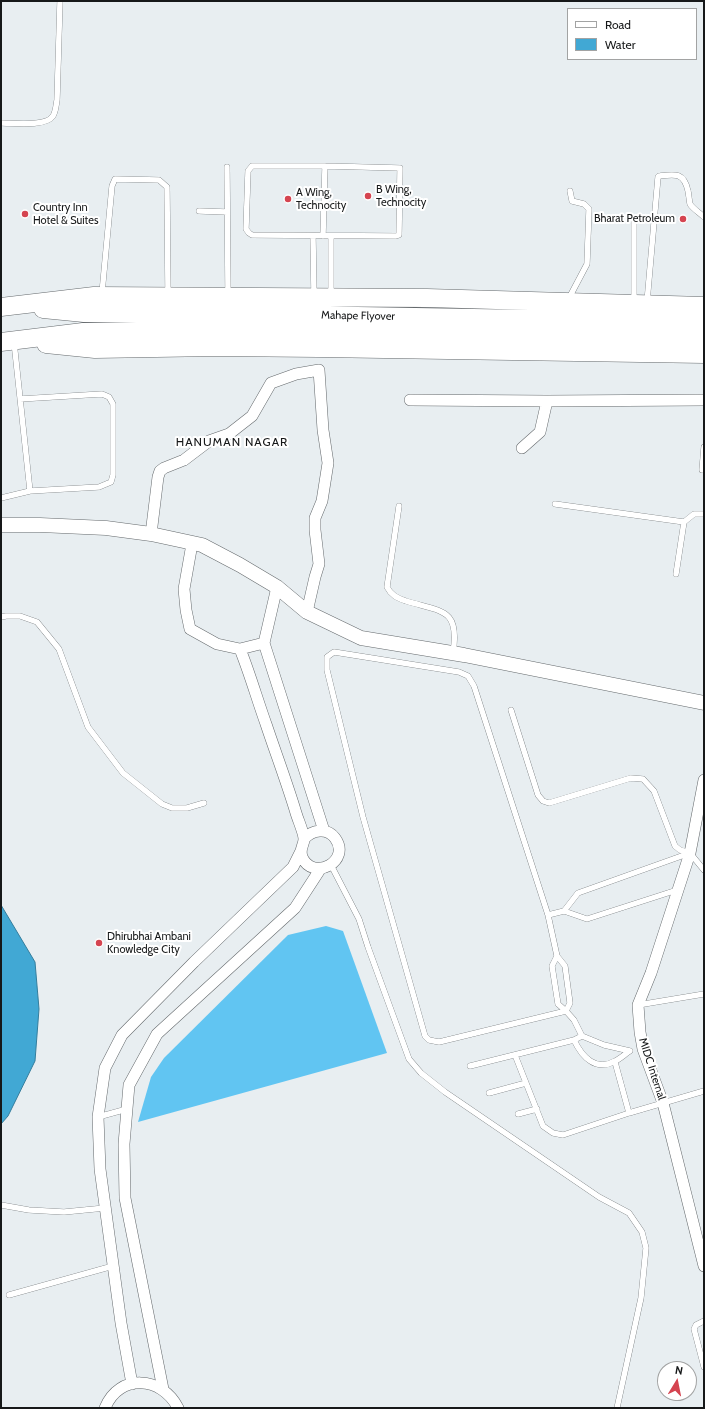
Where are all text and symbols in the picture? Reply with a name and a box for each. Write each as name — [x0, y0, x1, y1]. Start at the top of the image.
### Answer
legend — [567, 8, 697, 60]
text: Road — [605, 17, 631, 32]
text: Water — [605, 37, 635, 52]
place label: B Wing, Technocity — [376, 183, 426, 209]
place label: A Wing, Technocity — [296, 186, 346, 212]
marker: B Wing, Technocity — [363, 191, 373, 201]
marker: A Wing, Technocity — [283, 194, 293, 204]
place label: Country Inn Hotel & Suites — [33, 201, 98, 227]
marker: Country Inn Hotel & Suites — [20, 209, 30, 219]
place label: Bharat Petroleum — [594, 212, 675, 226]
marker: Bharat Petroleum — [678, 214, 688, 224]
street label: Mahape Flyover — [321, 309, 395, 323]
district label: HANUMAN NAGAR — [176, 435, 288, 449]
place label: Dhirubhai Ambani Knowledge City — [107, 930, 191, 956]
marker: Dhirubhai Ambani Knowledge City — [94, 938, 104, 948]
street label: MIDC Internal — [636, 1036, 668, 1102]
north arrow — [657, 1361, 697, 1401]
text: N — [674, 1363, 684, 1378]

